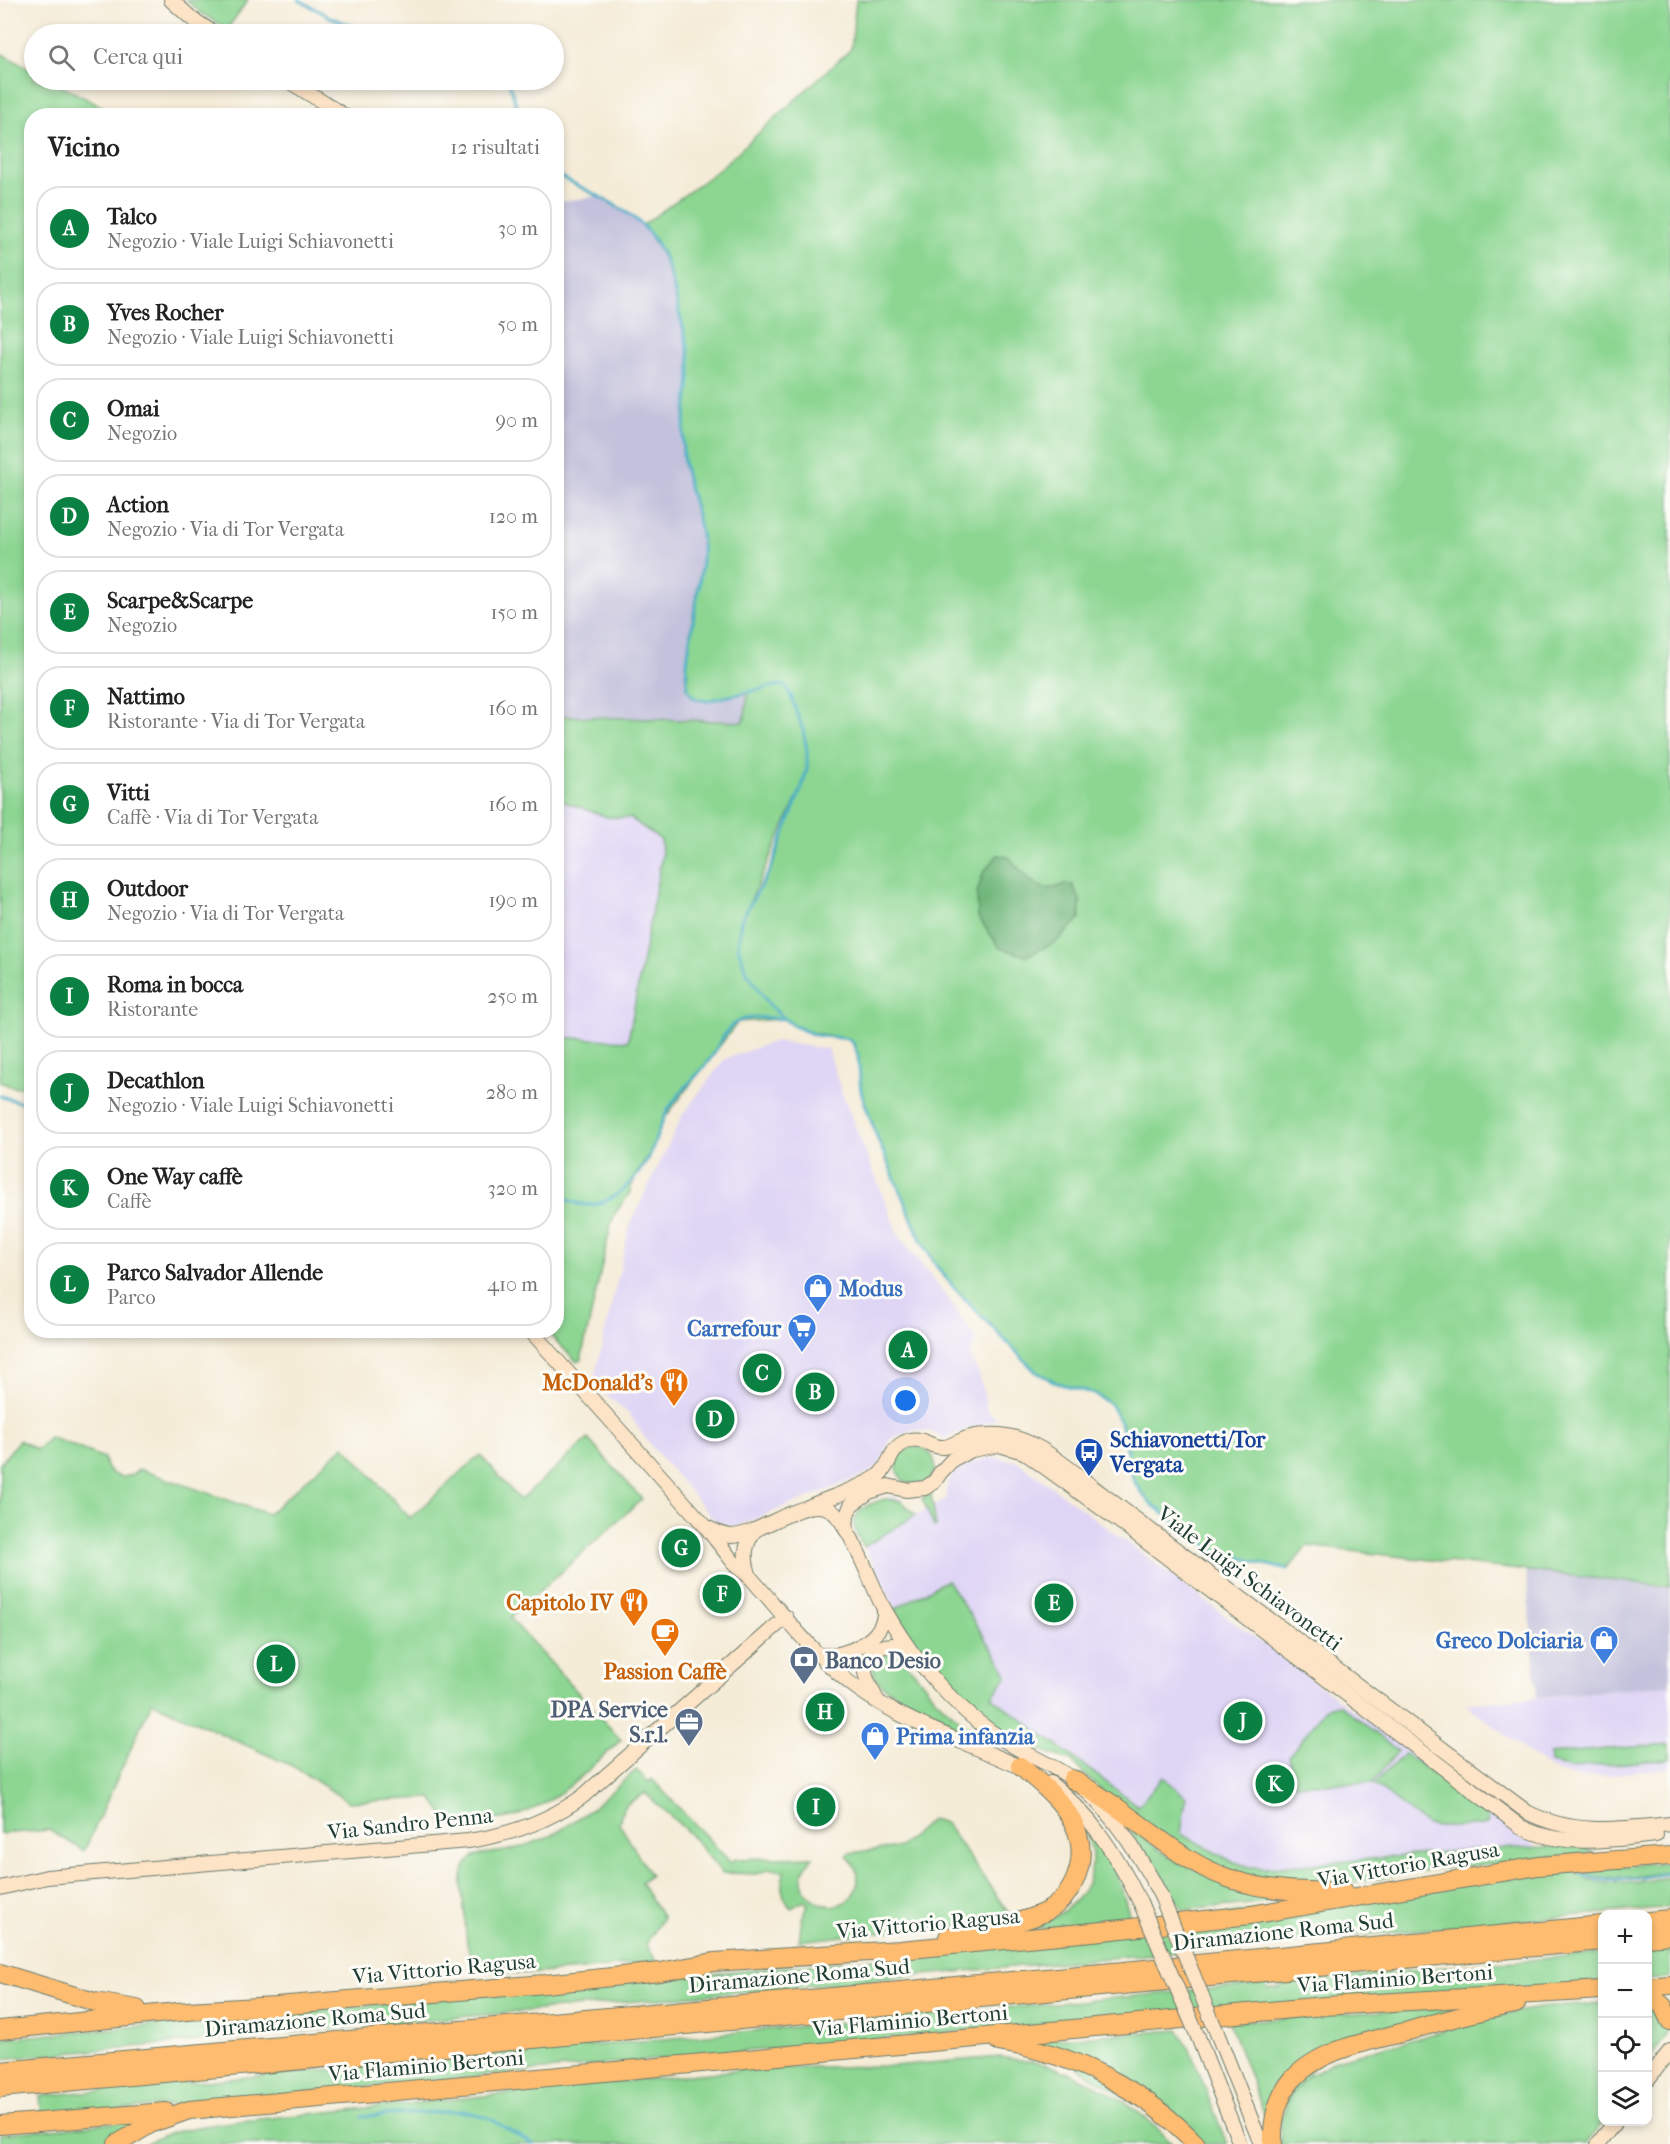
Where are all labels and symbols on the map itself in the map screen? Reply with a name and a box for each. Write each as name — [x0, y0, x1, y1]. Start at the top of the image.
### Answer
shop icon: Modus — [802, 1272, 834, 1314]
place label: Modus — [838, 1276, 903, 1302]
supermarket icon: Carrefour — [786, 1312, 818, 1354]
place label: Carrefour — [687, 1316, 782, 1342]
pin: A — [888, 1328, 928, 1372]
pin: C — [742, 1350, 782, 1396]
restaurant icon: McDonald's — [658, 1366, 690, 1408]
place label: McDonald's — [541, 1370, 653, 1396]
pin: B — [796, 1370, 834, 1414]
your location — [891, 1386, 920, 1415]
pin: D — [696, 1396, 734, 1442]
place label: Schiavonetti/Tor Vergata — [1109, 1427, 1266, 1478]
bus stop icon: Schiavonetti/Tor Vergata — [1073, 1436, 1105, 1478]
street label: Viale Luigi Schiavonetti — [1151, 1500, 1347, 1657]
pin: G — [662, 1526, 700, 1570]
pin: F — [702, 1572, 742, 1616]
pin: E — [1034, 1580, 1074, 1626]
restaurant icon: Capitolo IV — [618, 1586, 650, 1628]
place label: Capitolo IV — [506, 1590, 615, 1616]
cafe icon: Passion Caffè — [649, 1616, 681, 1658]
shop icon: Greco Dolciaria — [1588, 1624, 1620, 1666]
place label: Greco Dolciaria — [1436, 1628, 1584, 1654]
pin: L — [256, 1642, 296, 1686]
bank icon: Banco Desio — [788, 1644, 820, 1686]
place label: Banco Desio — [825, 1648, 941, 1674]
place label: Passion Caffè — [603, 1659, 727, 1685]
pin: H — [806, 1690, 844, 1734]
place label: DPA Service S.r.l. — [550, 1697, 668, 1748]
pin: J — [1224, 1698, 1262, 1744]
office icon: DPA Service S.r.l. — [673, 1706, 705, 1748]
shop icon: Prima infanzia — [859, 1720, 891, 1762]
place label: Prima infanzia — [896, 1724, 1035, 1750]
pin: K — [1256, 1762, 1294, 1806]
pin: I — [796, 1784, 836, 1830]
street label: Via Sandro Penna — [325, 1802, 495, 1846]
street label: Via Vittorio Ragusa — [1314, 1836, 1502, 1894]
street label: Via Vittorio Ragusa — [834, 1903, 1022, 1945]
street label: Diramazione Roma Sud — [1171, 1907, 1396, 1957]
street label: Via Vittorio Ragusa — [350, 1948, 538, 1990]
street label: Diramazione Roma Sud — [687, 1953, 912, 1999]
street label: Via Flaminio Bertoni — [1295, 1959, 1494, 1999]
street label: Diramazione Roma Sud — [203, 1997, 428, 2043]
street label: Via Flaminio Bertoni — [810, 1999, 1010, 2043]
street label: Via Flaminio Bertoni — [326, 2044, 526, 2088]

